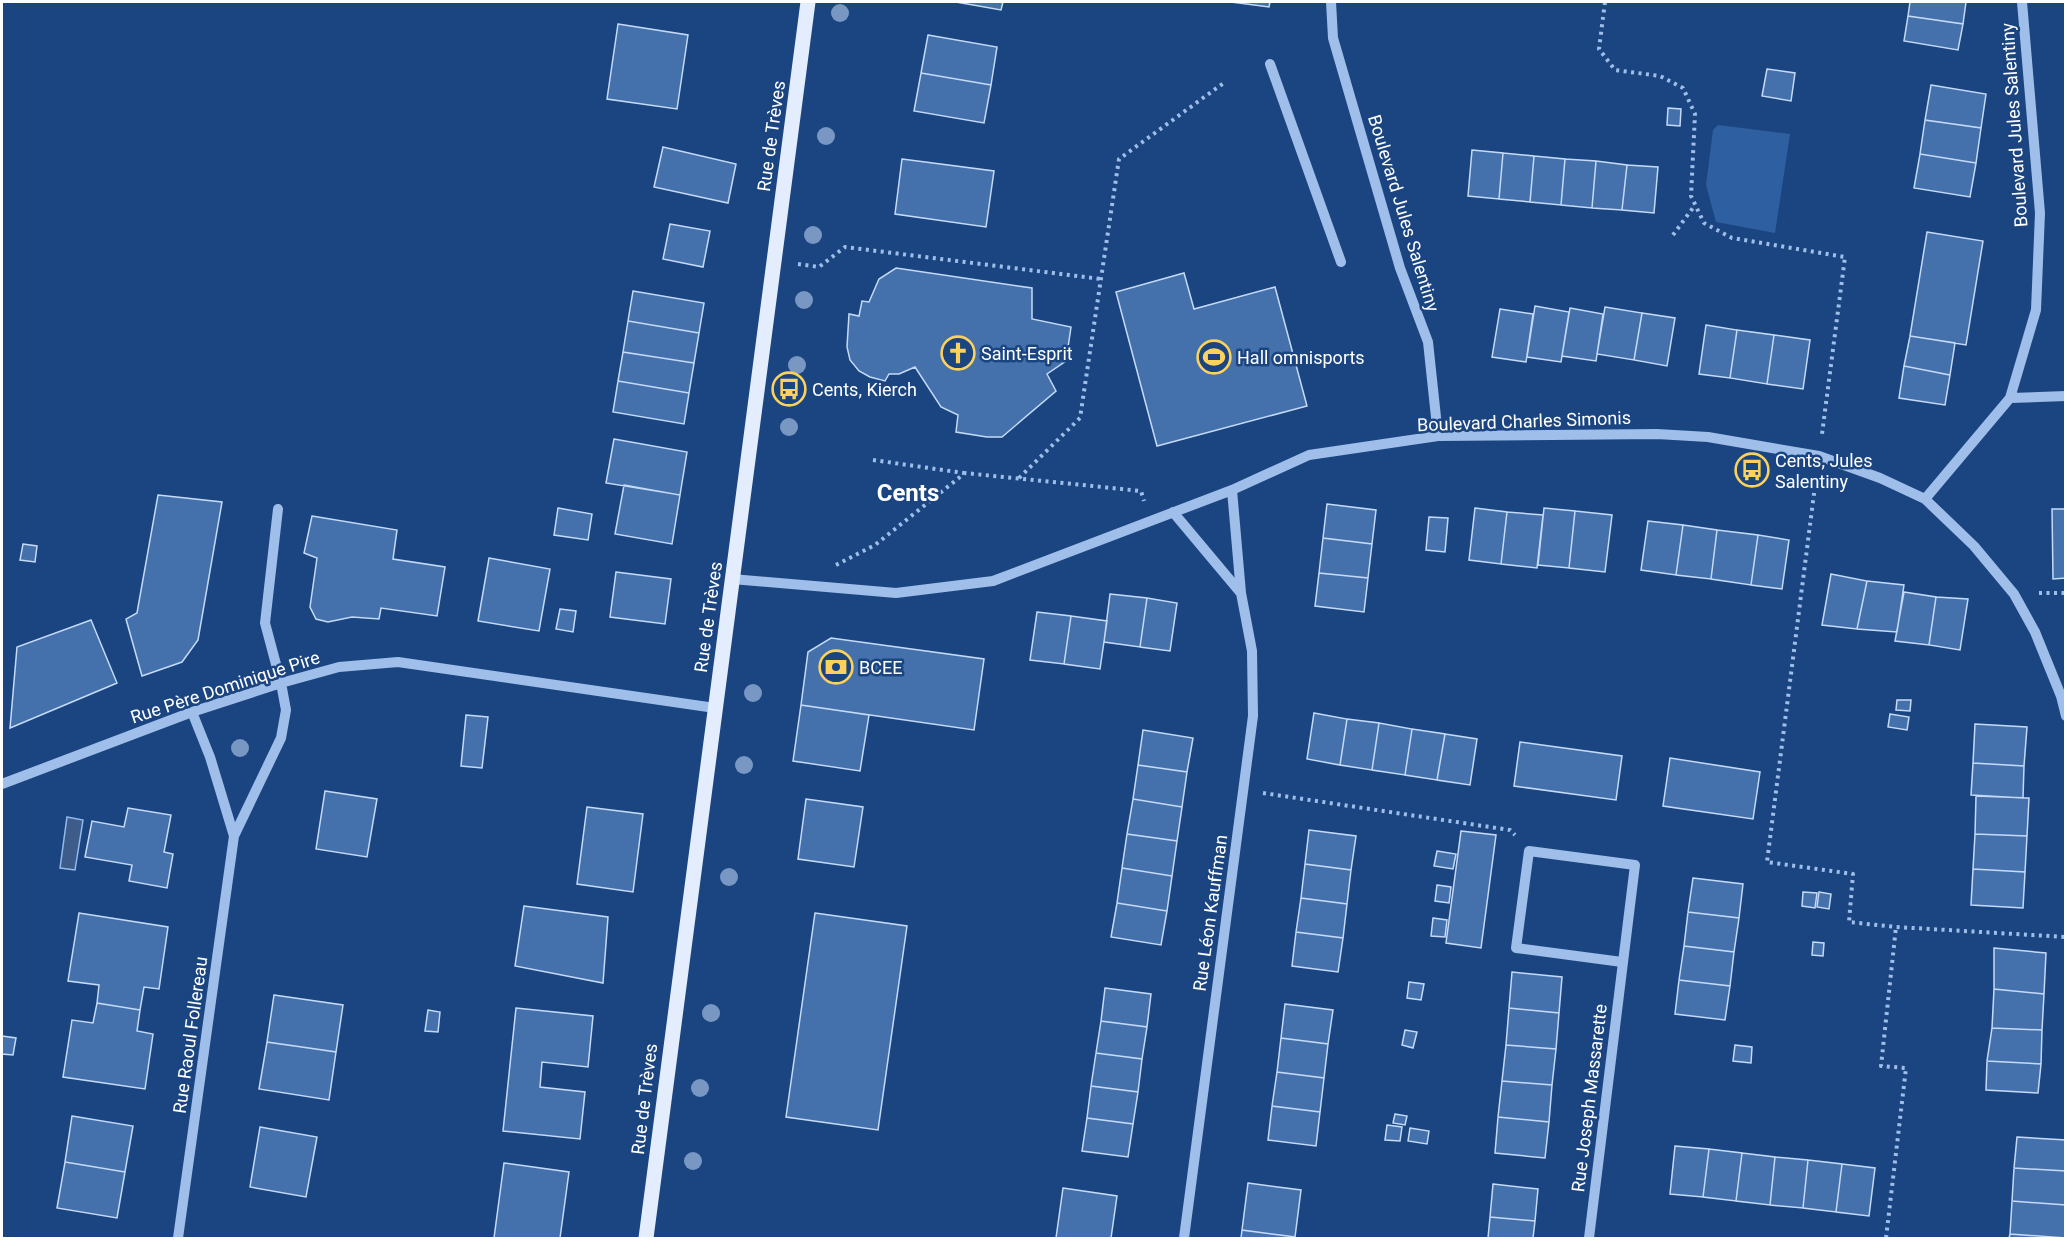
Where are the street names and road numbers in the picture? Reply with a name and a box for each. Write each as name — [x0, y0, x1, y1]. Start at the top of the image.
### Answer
street label: Boulevard Jules Salentiny — [1996, 22, 2032, 228]
street label: Rue de Trèves — [753, 79, 789, 193]
street label: Boulevard Jules Salentiny — [1364, 112, 1444, 314]
street label: Boulevard Charles Simonis — [1417, 407, 1631, 435]
street label: Rue de Trèves — [690, 560, 726, 674]
street label: Rue Père Dominique Pire — [128, 646, 322, 728]
street label: Rue Léon Kauffman — [1189, 833, 1231, 993]
street label: Rue Raoul Follereau — [169, 955, 211, 1115]
street label: Rue Joseph Massarette — [1567, 1003, 1611, 1193]
street label: Rue de Trèves — [627, 1042, 661, 1156]

